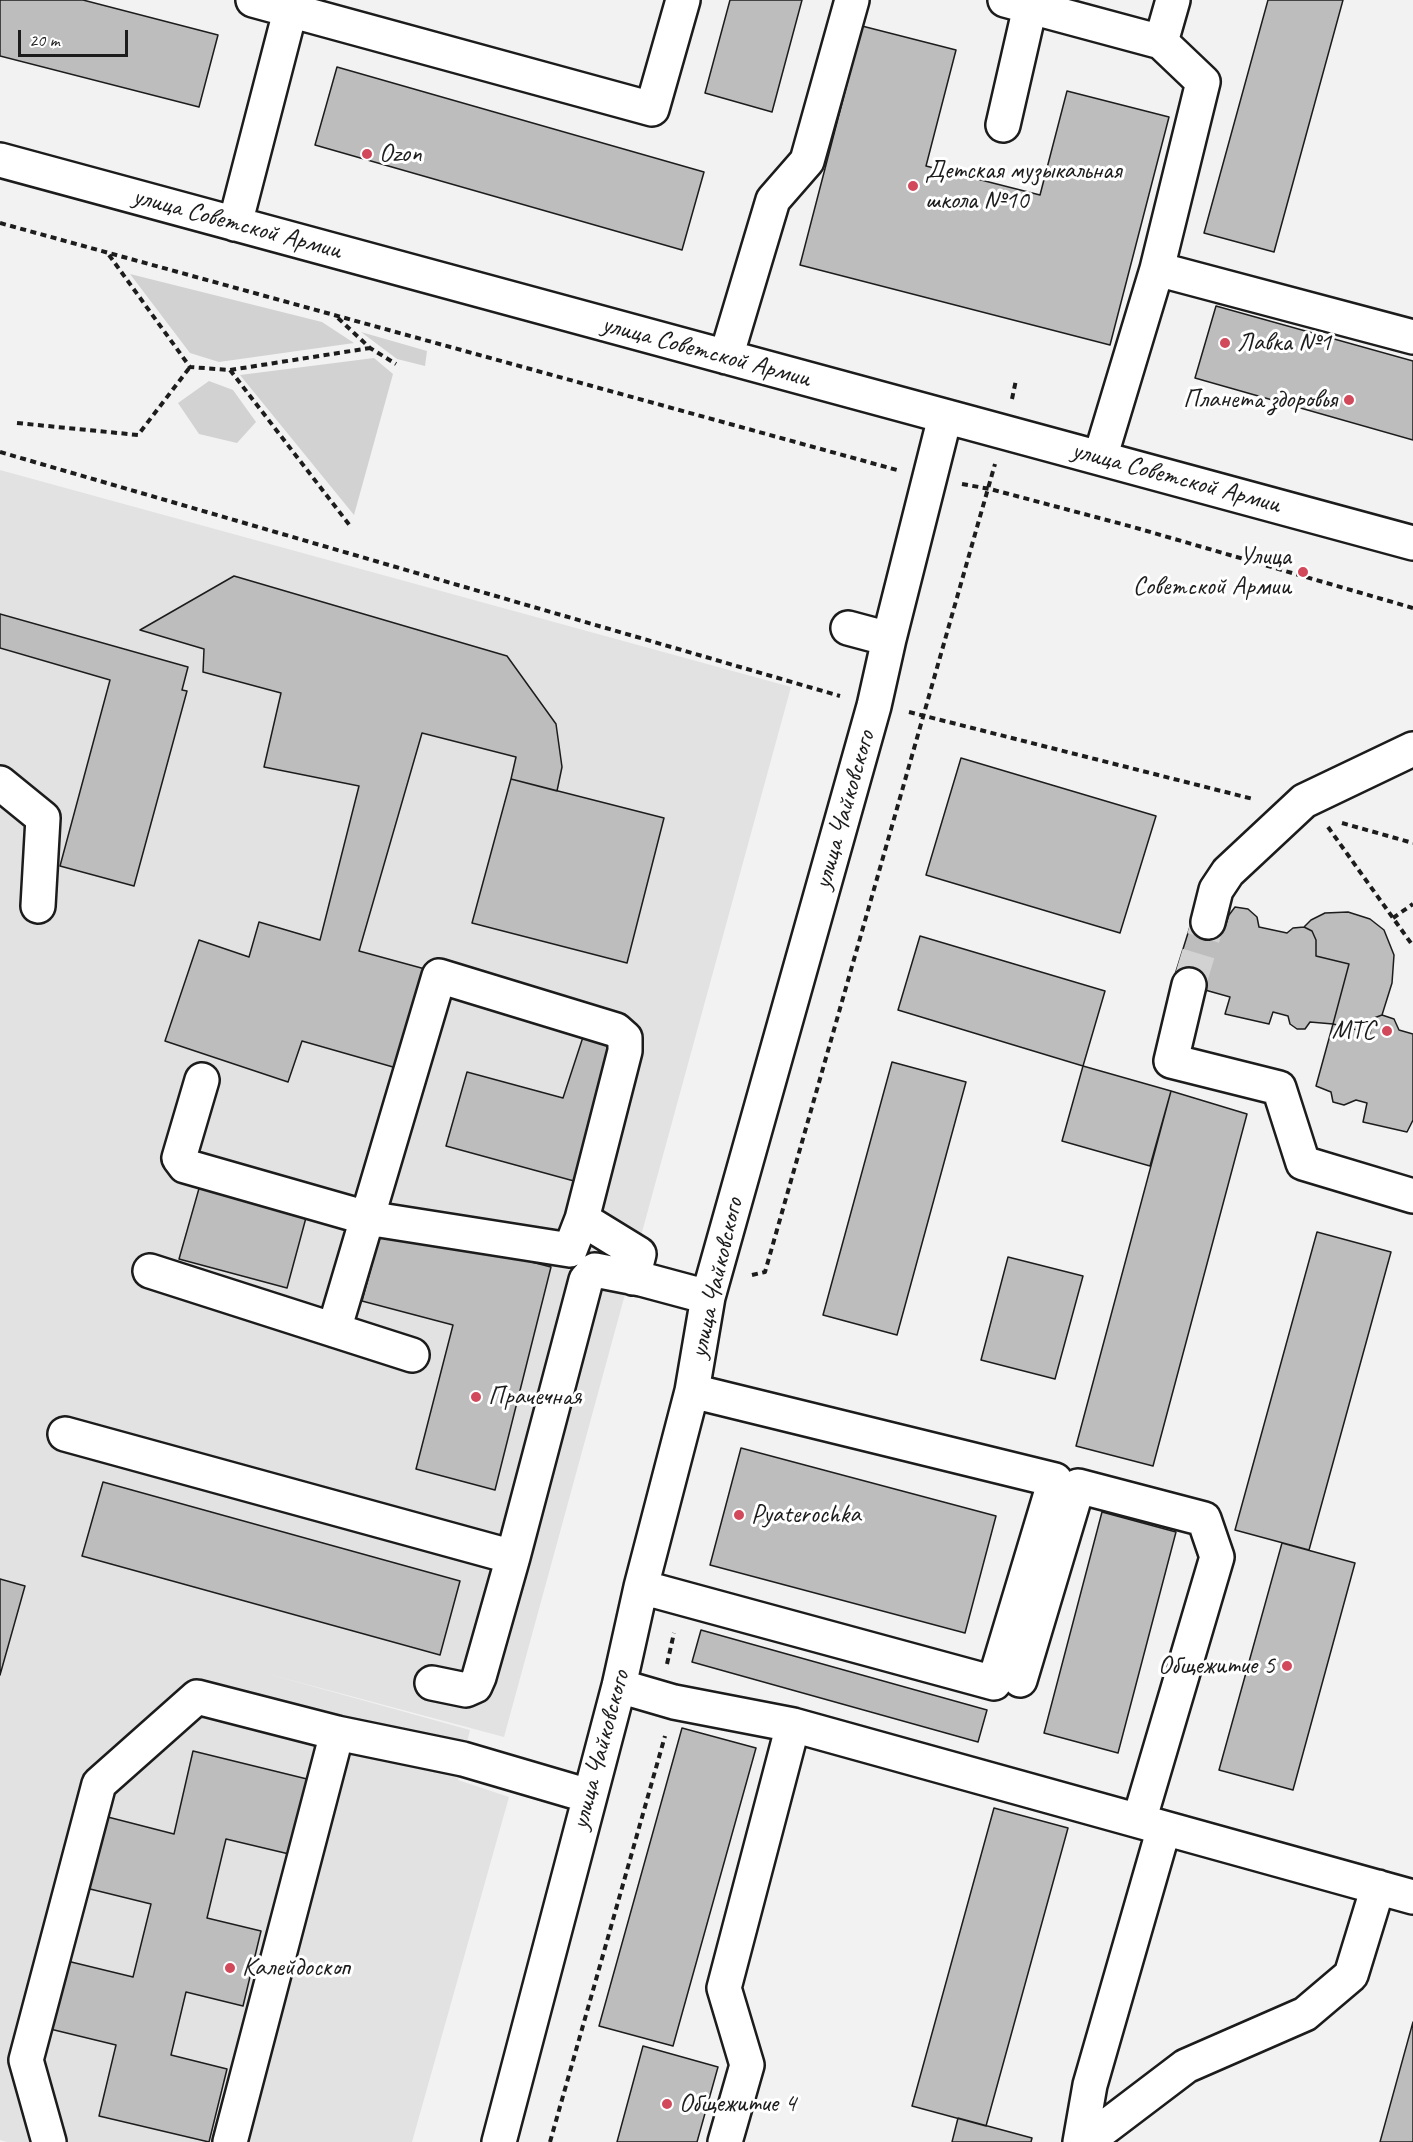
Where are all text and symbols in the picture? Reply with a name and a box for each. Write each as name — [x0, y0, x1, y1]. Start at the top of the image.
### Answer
scale bar — [21, 18, 130, 56]
text: 20 m — [29, 29, 60, 51]
place label: Ozon — [379, 138, 422, 170]
marker: Ozon — [360, 147, 374, 161]
place label: Детская музыкальная школа №10 — [925, 155, 1121, 216]
marker: Детская музыкальная школа №10 — [906, 179, 920, 193]
street label: улица Советской Армии — [129, 181, 345, 267]
street label: улица Советской Армии — [598, 309, 814, 395]
place label: Лавка №1 — [1237, 327, 1331, 359]
marker: Лавка №1 — [1218, 336, 1232, 350]
place label: Планета здоровья — [1183, 384, 1337, 416]
marker: Планета здоровья — [1342, 393, 1356, 407]
street label: улица Советской Армии — [1068, 435, 1284, 521]
place label: Улица Советской Армии — [1133, 541, 1291, 602]
marker: Улица Советской Армии — [1296, 565, 1310, 579]
street label: улица Чайковского — [808, 727, 882, 893]
place label: МТС — [1332, 1015, 1375, 1047]
marker: МТС — [1380, 1024, 1394, 1038]
street label: улица Чайковского — [683, 1195, 751, 1361]
place label: Прачечная — [488, 1381, 582, 1413]
marker: Прачечная — [469, 1390, 483, 1404]
place label: Pyaterochka — [751, 1499, 861, 1531]
marker: Pyaterochka — [732, 1508, 746, 1522]
place label: Общежитие 5 — [1158, 1650, 1275, 1682]
marker: Общежитие 5 — [1280, 1659, 1294, 1673]
street label: улица Чайковского — [565, 1667, 637, 1833]
place label: Калейдоскоп — [242, 1952, 350, 1984]
marker: Калейдоскоп — [223, 1961, 237, 1975]
place label: Общежитие 4 — [679, 2088, 796, 2120]
marker: Общежитие 4 — [660, 2097, 674, 2111]

